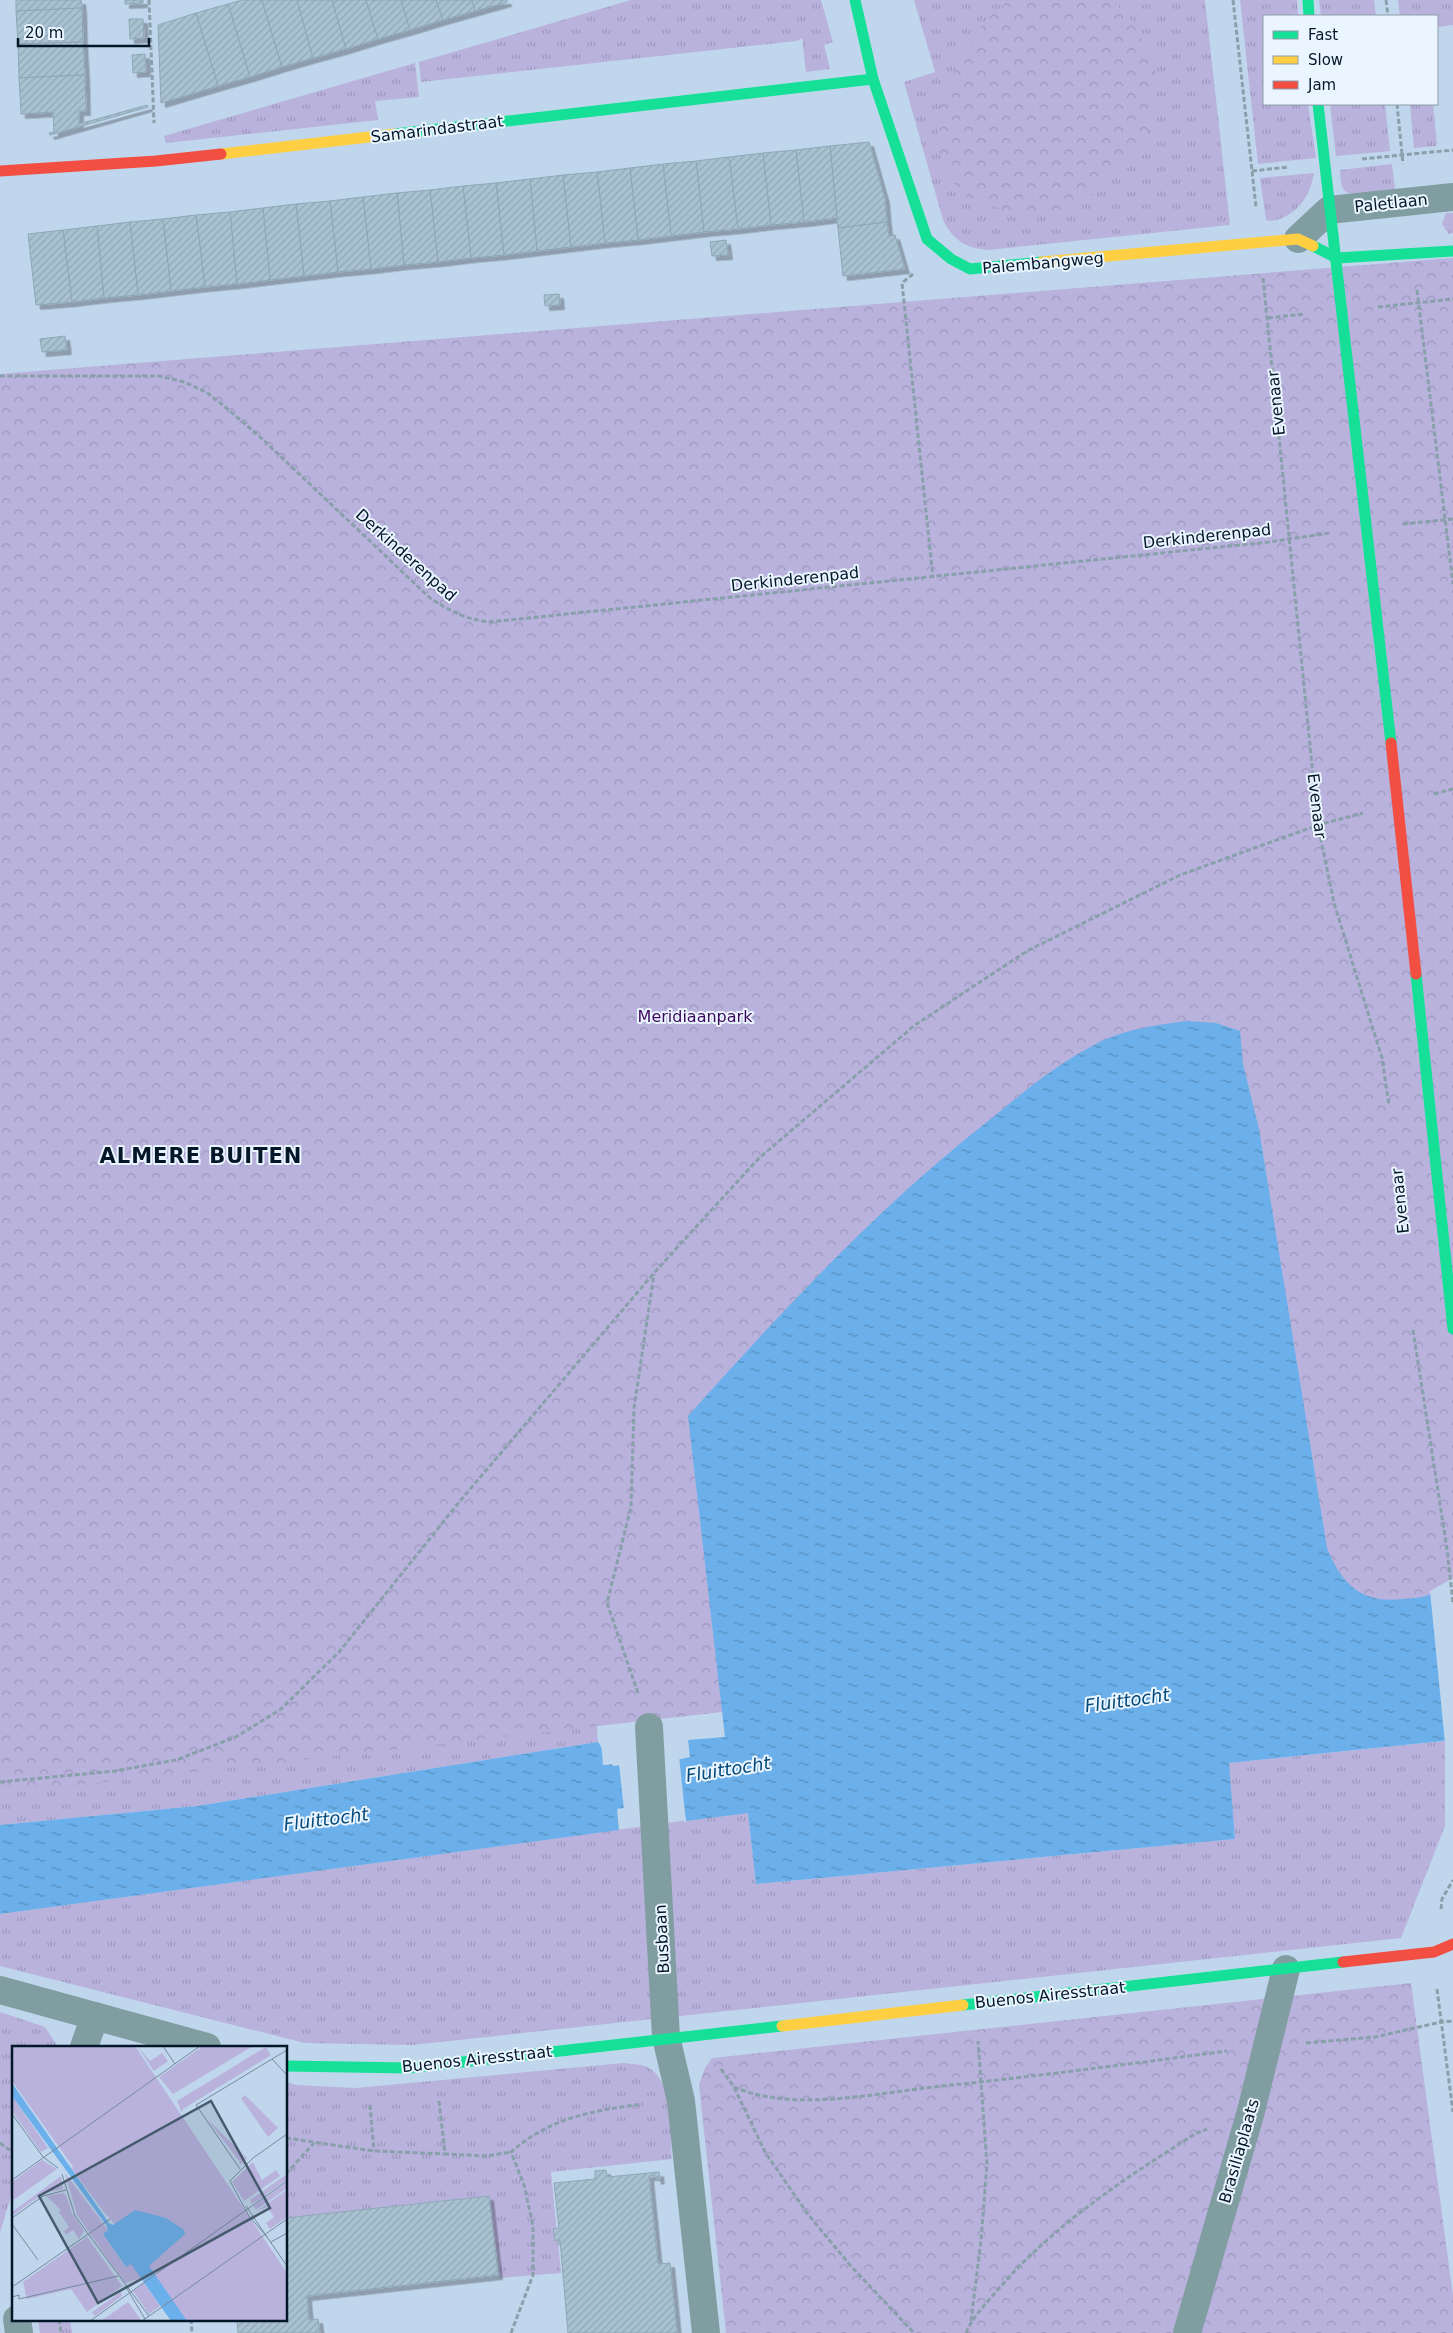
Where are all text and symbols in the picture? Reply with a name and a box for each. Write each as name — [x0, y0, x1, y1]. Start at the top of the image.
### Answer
scale bar — [18, 15, 149, 47]
legend — [1263, 15, 1438, 105]
text: 20 m — [25, 24, 63, 42]
text: Fast — [1308, 26, 1338, 44]
text: Slow — [1308, 51, 1343, 69]
text: Jam — [1307, 76, 1336, 94]
street label: Samarindastraat — [370, 111, 504, 147]
street label: Paletlaan — [1353, 190, 1429, 216]
street label: Palembangweg — [981, 248, 1105, 278]
street label: Evenaar — [1263, 369, 1289, 437]
street label: Derkinderenpad — [352, 505, 460, 605]
street label: Derkinderenpad — [1142, 520, 1272, 552]
street label: Derkinderenpad — [730, 563, 860, 595]
street label: Evenaar — [1304, 772, 1330, 840]
park label: Meridiaanpark — [638, 1007, 753, 1026]
district label: ALMERE BUITEN — [100, 1144, 302, 1168]
street label: Evenaar — [1387, 1167, 1413, 1235]
water label: Fluittocht — [1083, 1684, 1172, 1716]
water label: Fluittocht — [684, 1752, 773, 1786]
water label: Fluittocht — [282, 1803, 371, 1835]
street label: Busbaan — [651, 1904, 673, 1974]
street label: Buenos Airesstraat — [974, 1978, 1126, 2012]
street label: Buenos Airesstraat — [401, 2042, 553, 2076]
inset map — [12, 2046, 288, 2320]
street label: Brasiliaplaats — [1215, 2097, 1263, 2205]

